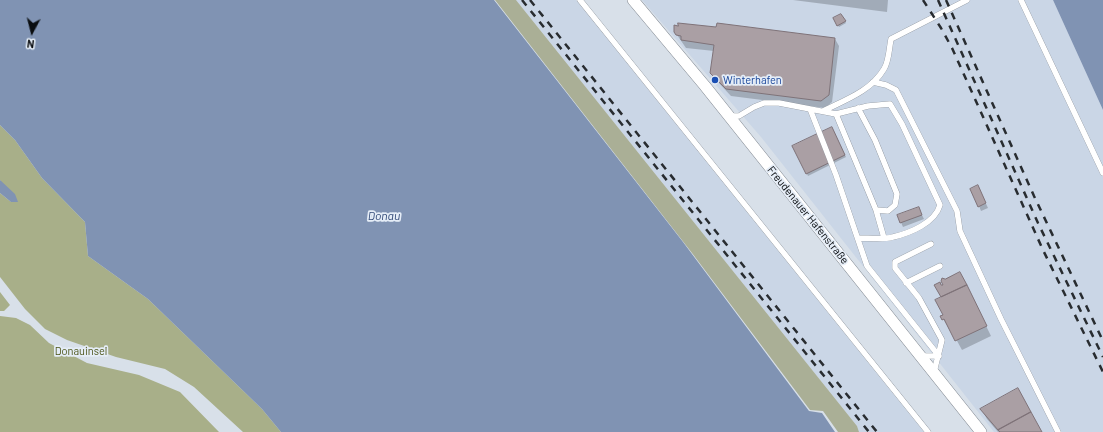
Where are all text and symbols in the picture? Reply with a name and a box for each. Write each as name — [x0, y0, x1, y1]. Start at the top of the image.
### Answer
north arrow — [12, 12, 52, 52]
text: N — [26, 38, 35, 51]
place label: Winterhafen — [723, 73, 782, 87]
marker: Winterhafen — [710, 75, 720, 85]
street label: Freudenauer Hafenstraße — [764, 163, 852, 267]
water label: Donau — [368, 209, 400, 223]
park label: Donauinsel — [55, 344, 107, 358]

